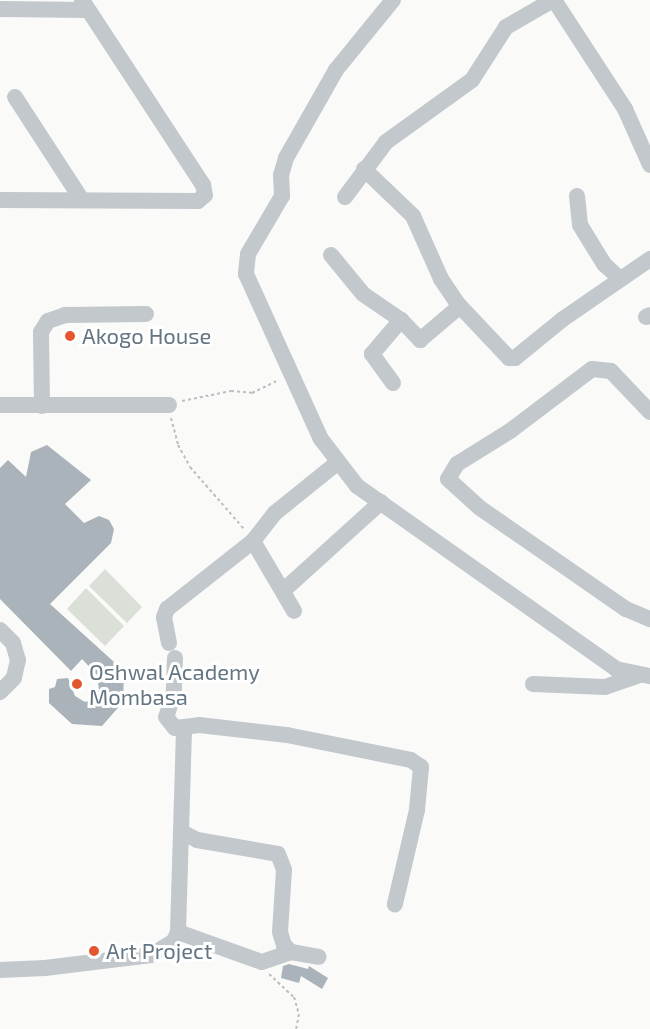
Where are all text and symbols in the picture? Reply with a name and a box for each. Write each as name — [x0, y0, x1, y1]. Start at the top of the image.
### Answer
place label: Akogo House — [82, 323, 211, 349]
marker: Akogo House — [63, 329, 77, 343]
place label: Oshwal Academy Mombasa — [89, 658, 261, 710]
marker: Oshwal Academy Mombasa — [70, 677, 84, 691]
place label: Art Project — [106, 938, 212, 964]
marker: Art Project — [87, 944, 101, 958]

